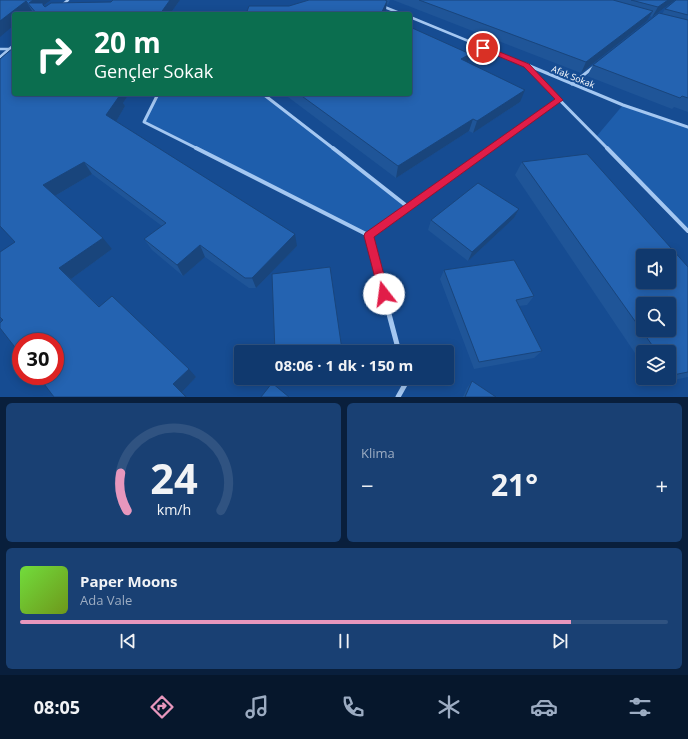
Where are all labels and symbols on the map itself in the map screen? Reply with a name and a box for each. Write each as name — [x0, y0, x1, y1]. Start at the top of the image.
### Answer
pin — [466, 31, 500, 65]
street label: Afak Sokak — [550, 62, 597, 91]
position arrow — [363, 273, 405, 315]
speed limit sign: 30 — [12, 333, 64, 385]

